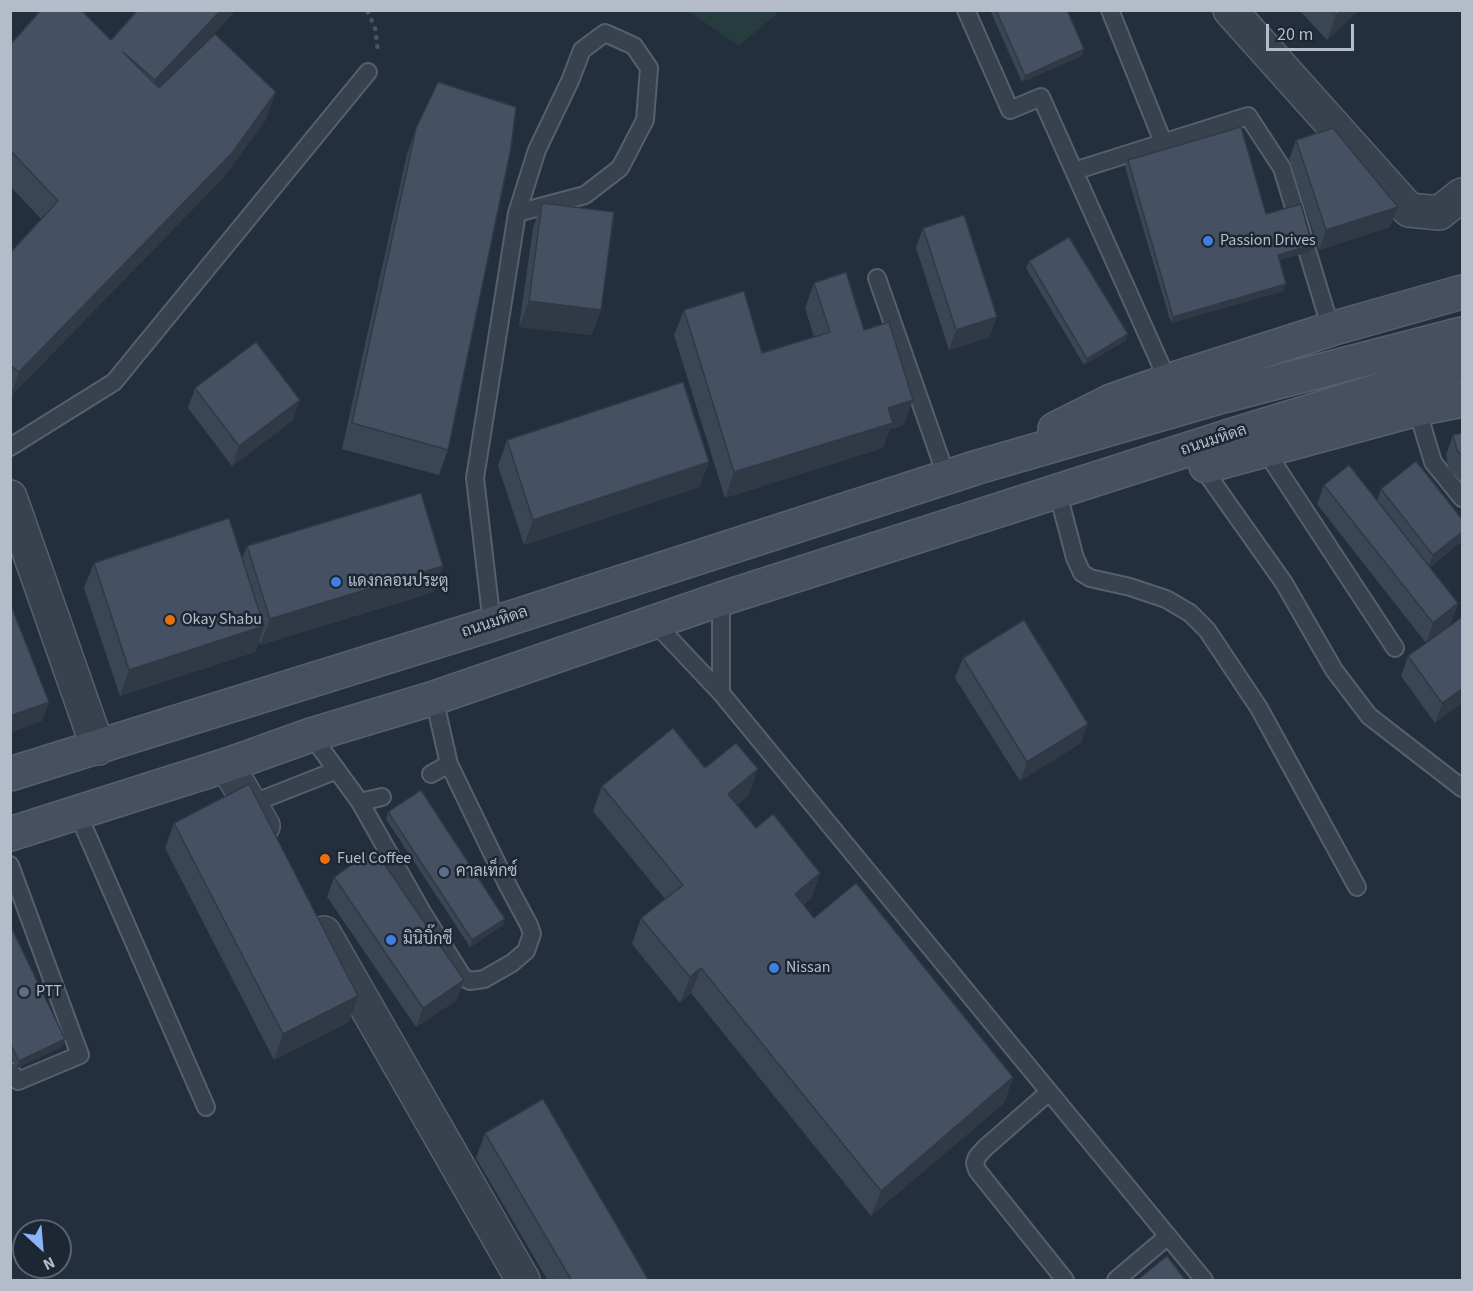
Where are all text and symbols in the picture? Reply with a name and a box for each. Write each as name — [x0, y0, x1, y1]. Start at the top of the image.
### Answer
scale bar — [1269, 12, 1358, 50]
text: 20 m — [1277, 22, 1313, 47]
place label: Passion Drives — [1220, 231, 1316, 251]
marker: Passion Drives — [1201, 234, 1215, 248]
street label: ถนนมหิดล — [1178, 421, 1250, 461]
place label: แดงกลอนประตู — [348, 572, 449, 592]
marker: แดงกลอนประตู — [329, 575, 343, 589]
street label: ถนนมหิดล — [459, 603, 531, 643]
place label: Okay Shabu — [182, 610, 262, 630]
marker: Okay Shabu — [163, 613, 177, 627]
place label: Fuel Coffee — [337, 849, 411, 869]
marker: Fuel Coffee — [318, 852, 332, 866]
place label: คาลเท็กซ์ — [456, 862, 517, 882]
marker: คาลเท็กซ์ — [437, 865, 451, 879]
place label: มินิบิ๊กซี — [403, 930, 452, 950]
marker: มินิบิ๊กซี — [384, 933, 398, 947]
place label: Nissan — [786, 958, 831, 978]
marker: Nissan — [767, 961, 781, 975]
place label: PTT — [36, 982, 62, 1002]
marker: PTT — [17, 985, 31, 999]
north arrow — [12, 1219, 72, 1279]
text: N — [39, 1251, 59, 1276]

